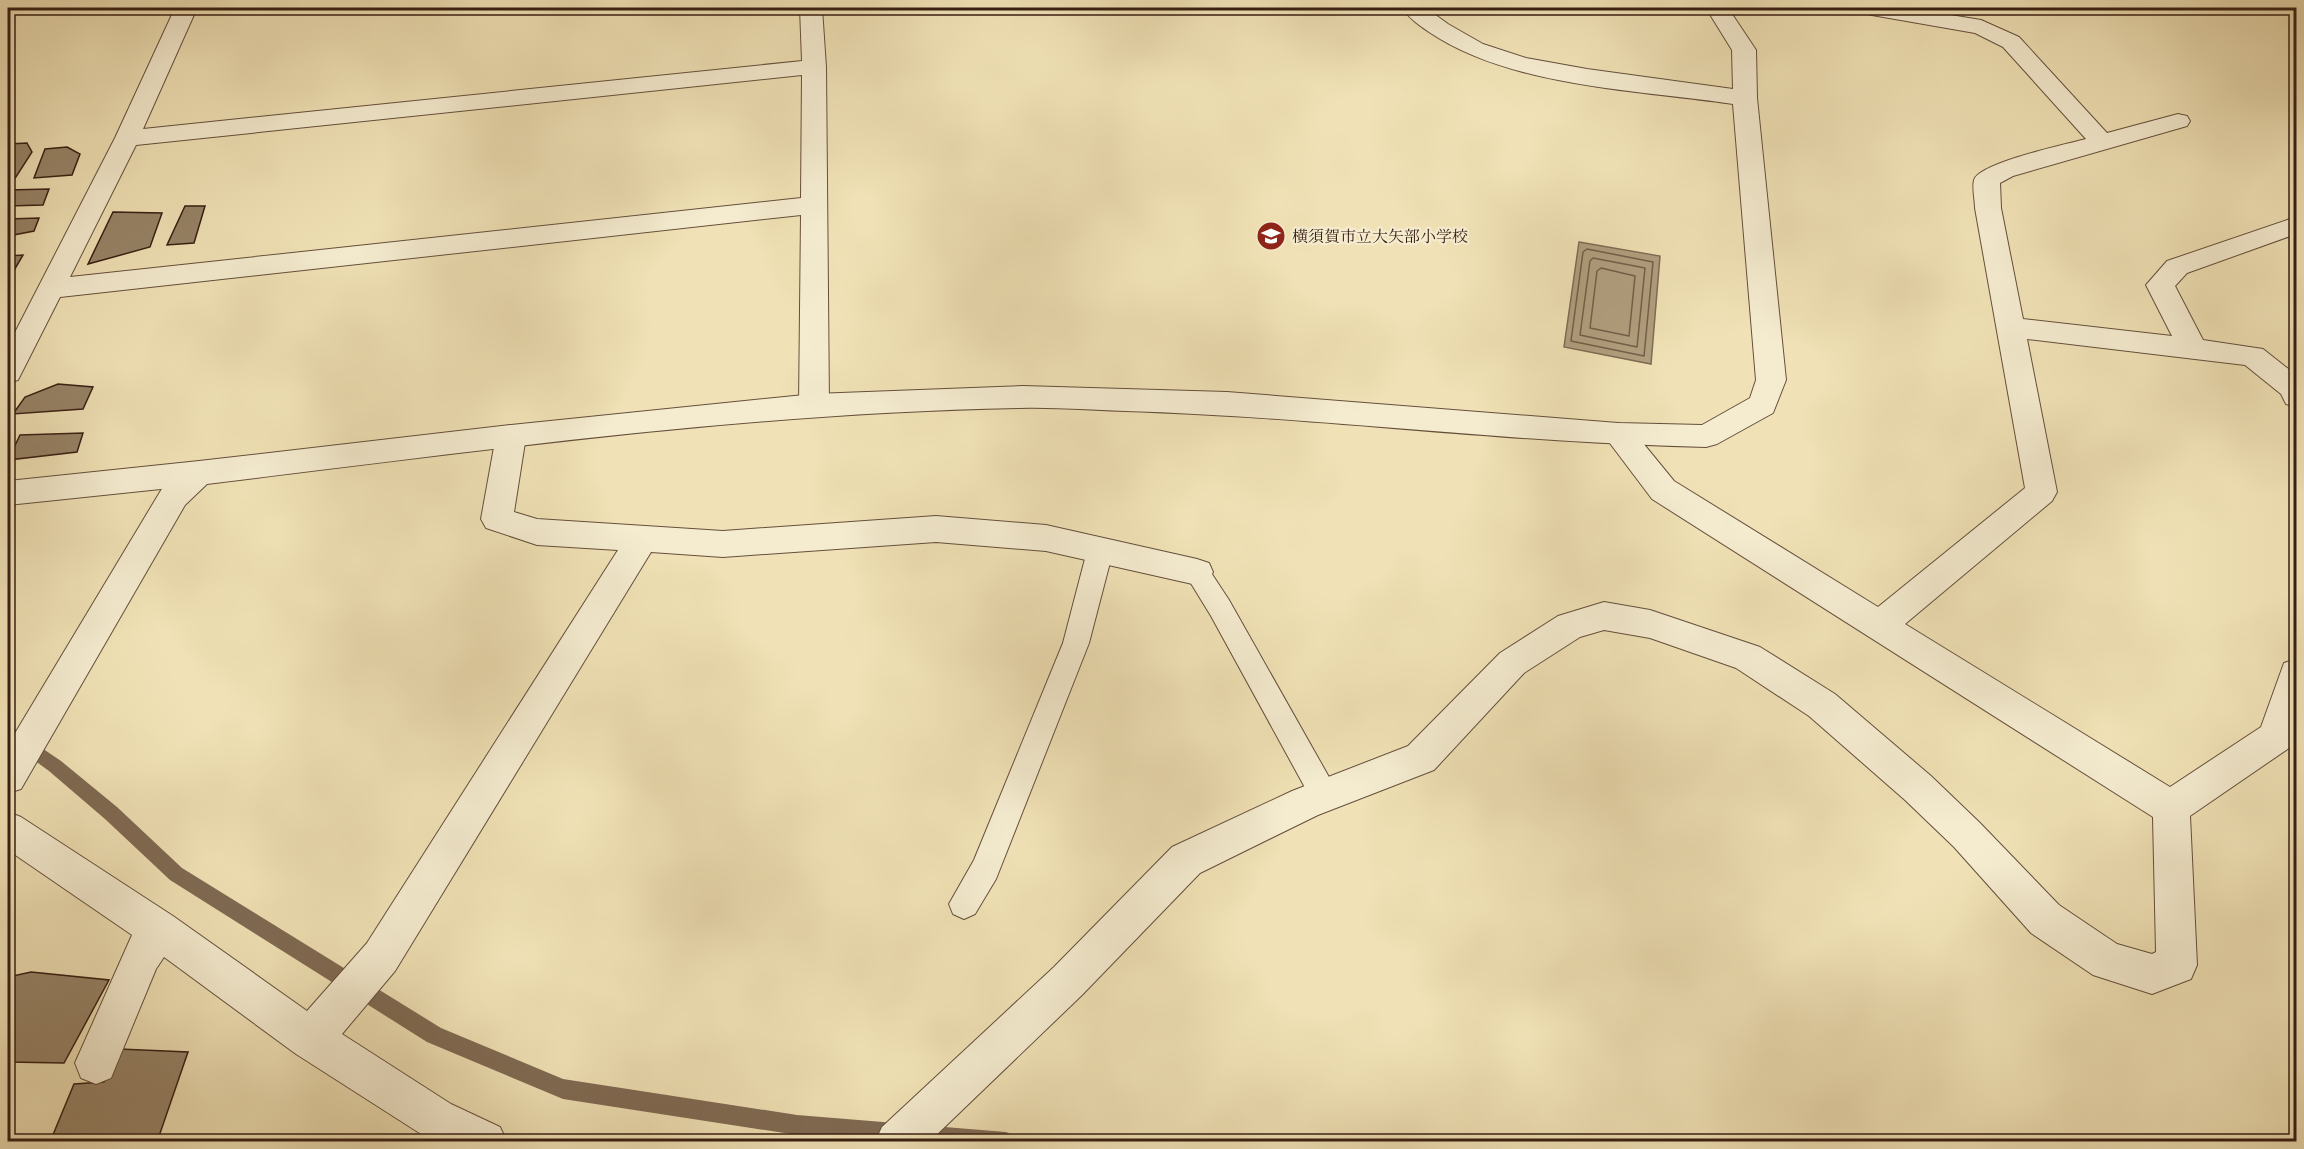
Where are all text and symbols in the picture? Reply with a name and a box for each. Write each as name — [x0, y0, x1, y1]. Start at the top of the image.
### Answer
school or university icon: 横須賀市立大矢部小学校 — [1255, 220, 1287, 252]
place label: 横須賀市立大矢部小学校 — [1292, 228, 1468, 248]

